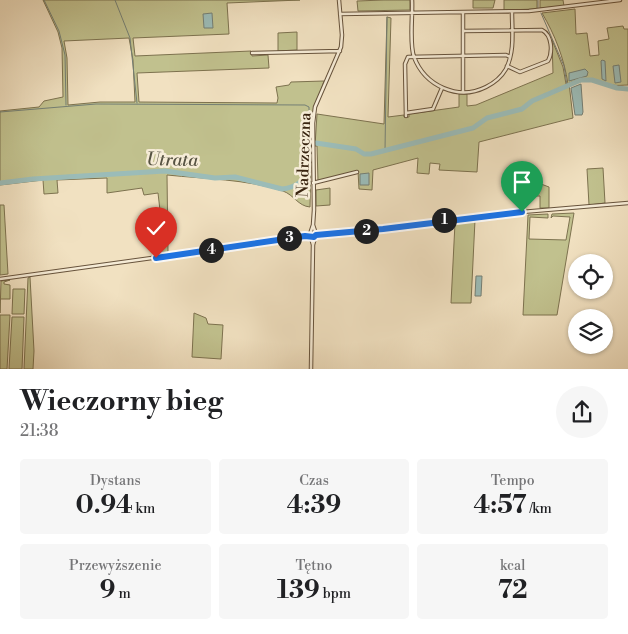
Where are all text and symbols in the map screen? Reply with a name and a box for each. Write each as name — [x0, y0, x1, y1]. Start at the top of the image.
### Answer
street label: Nadrzeczna — [293, 111, 316, 198]
water label: Utrata — [146, 148, 199, 172]
pin — [501, 161, 543, 212]
icon: arrive — [508, 168, 536, 196]
pin — [135, 207, 177, 258]
pin: 1 — [432, 208, 456, 232]
text: 1 — [441, 211, 448, 229]
icon: check — [142, 214, 170, 242]
pin: 2 — [354, 218, 378, 244]
text: 2 — [362, 222, 371, 240]
pin: 3 — [276, 226, 302, 250]
text: 3 — [285, 229, 294, 247]
pin: 4 — [198, 238, 224, 262]
text: 4 — [207, 241, 216, 259]
map controls — [568, 254, 613, 354]
button: locate — [568, 254, 613, 299]
button: layers — [568, 309, 613, 354]
text: Wieczorny bieg — [20, 384, 223, 419]
button: share — [556, 386, 608, 438]
text: 21:38 — [20, 421, 58, 441]
text: Dystans — [90, 472, 141, 490]
text: Czas — [299, 472, 329, 490]
text: Tempo — [491, 472, 535, 490]
text: 0.94 — [75, 490, 133, 521]
text: 4:39 — [287, 490, 341, 521]
text: 4:57 — [474, 490, 527, 521]
text: km — [133, 500, 155, 518]
text: /km — [527, 500, 552, 518]
text: Przewyższenie — [69, 557, 162, 575]
text: Tętno — [296, 557, 332, 575]
text: kcal — [500, 557, 525, 575]
text: 9 — [100, 575, 116, 606]
text: 139 — [277, 575, 320, 606]
text: 72 — [498, 575, 528, 606]
text: m — [116, 585, 131, 603]
text: bpm — [320, 585, 351, 603]

